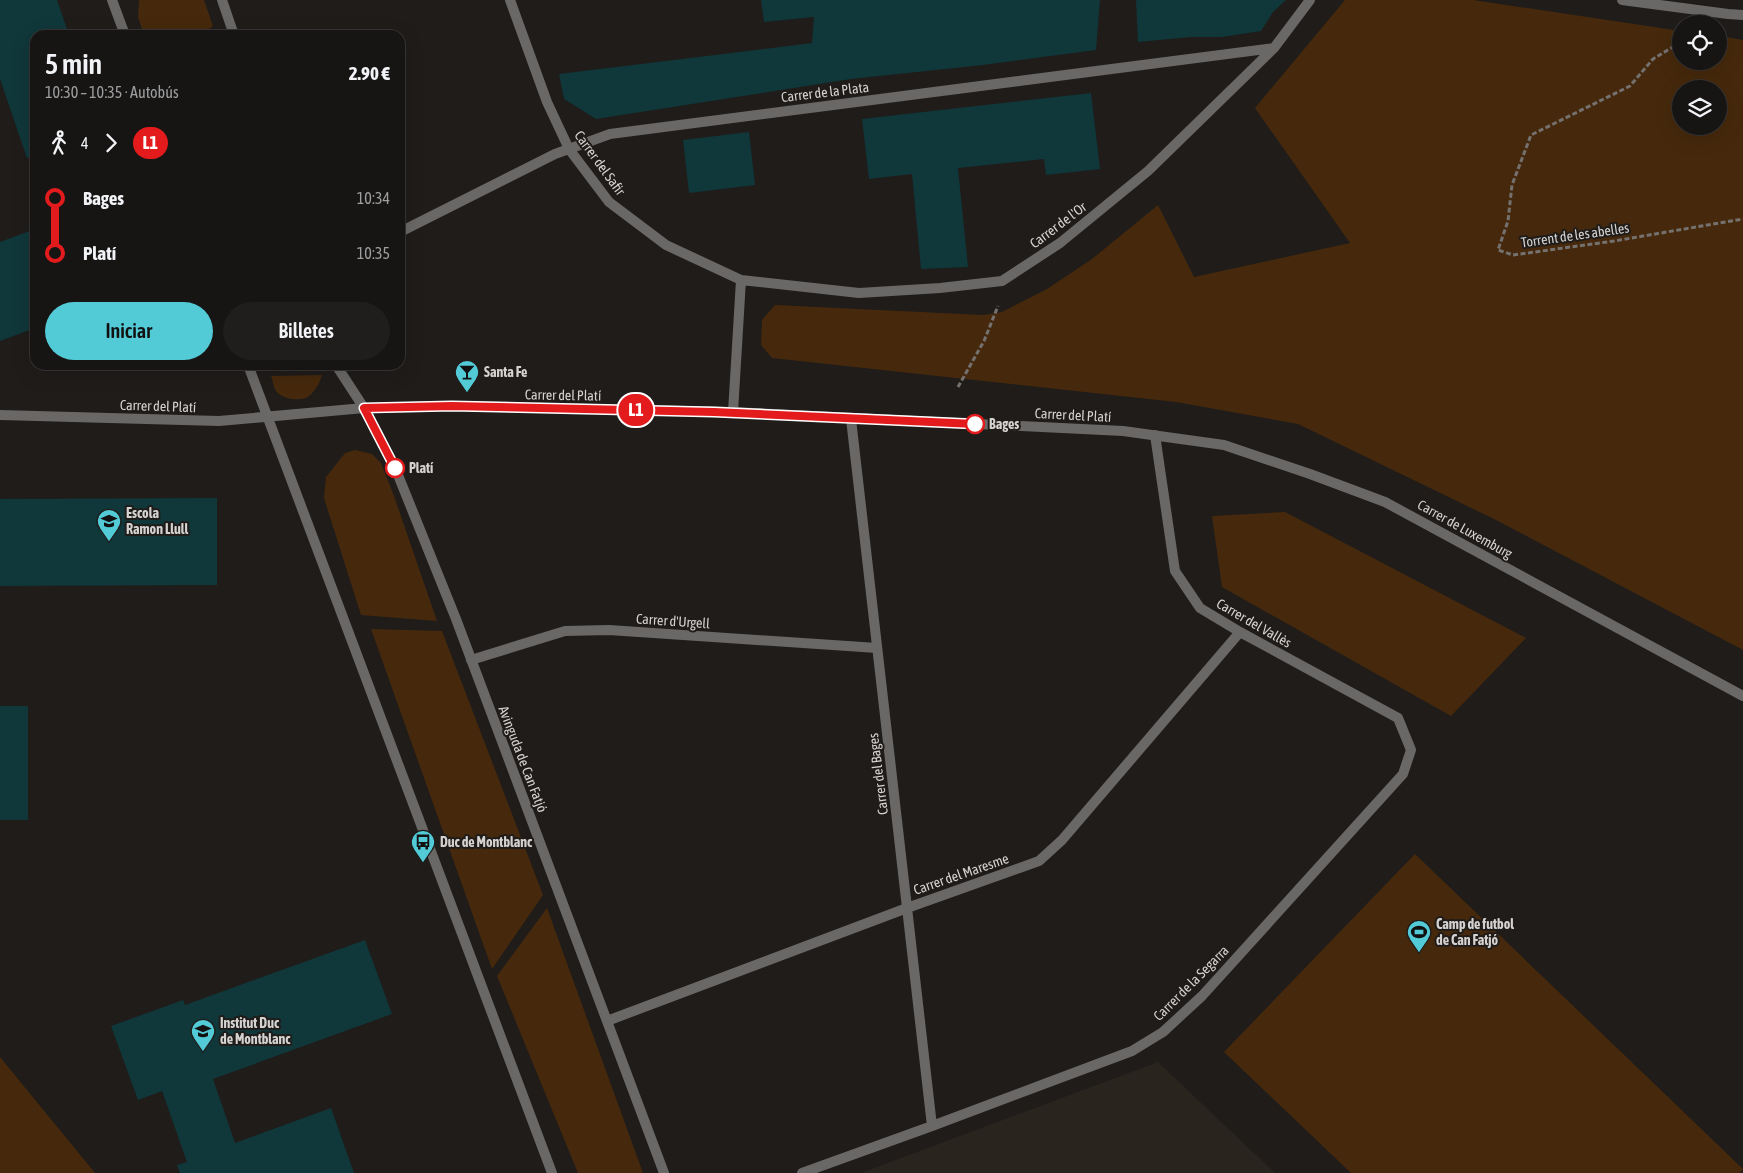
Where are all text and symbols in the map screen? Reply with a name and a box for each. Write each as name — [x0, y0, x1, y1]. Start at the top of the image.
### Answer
map controls — [1672, 15, 1727, 135]
button: locate — [1672, 15, 1727, 70]
text: 5 min — [45, 48, 102, 80]
text: 2.90 € — [349, 62, 390, 84]
street label: Carrer de la Plata — [780, 79, 870, 105]
button: layers — [1672, 80, 1727, 135]
text: 10:30 – 10:35 · Autobús — [45, 83, 179, 101]
street label: Carrer del Safir — [571, 128, 629, 199]
icon: walk — [45, 129, 73, 157]
icon: forward — [97, 129, 125, 157]
text: L1 — [143, 132, 158, 153]
text: 4 — [81, 134, 89, 152]
text: Bages — [83, 187, 124, 209]
text: 10:34 — [357, 189, 390, 207]
street label: Carrer de l'Or — [1027, 198, 1090, 251]
street label: Torrent de les abelles — [1520, 219, 1630, 251]
text: Platí — [83, 242, 116, 264]
text: 10:35 — [357, 244, 390, 262]
button: Iniciar — [45, 302, 213, 360]
button: Billetes — [223, 302, 390, 360]
bar icon: Santa Fe — [454, 359, 480, 393]
place label: Santa Fe — [484, 364, 527, 380]
street label: Carrer del Platí — [525, 386, 601, 404]
line badge: L1 — [614, 394, 658, 426]
street label: Carrer del Platí — [120, 397, 196, 415]
text: L1 — [628, 399, 644, 420]
street label: Carrer del Platí — [1034, 405, 1112, 425]
marker: Bages — [965, 414, 985, 434]
place label: Bages — [989, 416, 1019, 432]
marker: Platí — [385, 458, 405, 478]
place label: Platí — [409, 460, 434, 476]
street label: Carrer de Luxemburg — [1415, 496, 1515, 562]
place label: Escola Ramon Llull — [126, 505, 188, 537]
school or university icon: Escola Ramon Llull — [96, 508, 122, 542]
street label: Carrer del Vallès — [1214, 595, 1294, 651]
street label: Carrer d'Urgell — [636, 610, 711, 632]
street label: Avinguda de Can Fatjó — [495, 704, 551, 814]
street label: Carrer del Bages — [865, 732, 891, 816]
bus stop icon: Duc de Montblanc — [410, 829, 436, 863]
place label: Duc de Montblanc — [440, 834, 533, 850]
street label: Carrer del Maresme — [911, 850, 1011, 898]
place label: Camp de futbol de Can Fatjó — [1436, 916, 1514, 948]
sports icon: Camp de futbol de Can Fatjó — [1406, 919, 1432, 953]
street label: Carrer de la Segarra — [1150, 942, 1232, 1024]
place label: Institut Duc de Montblanc — [220, 1015, 291, 1047]
school or university icon: Institut Duc de Montblanc — [190, 1018, 216, 1052]

